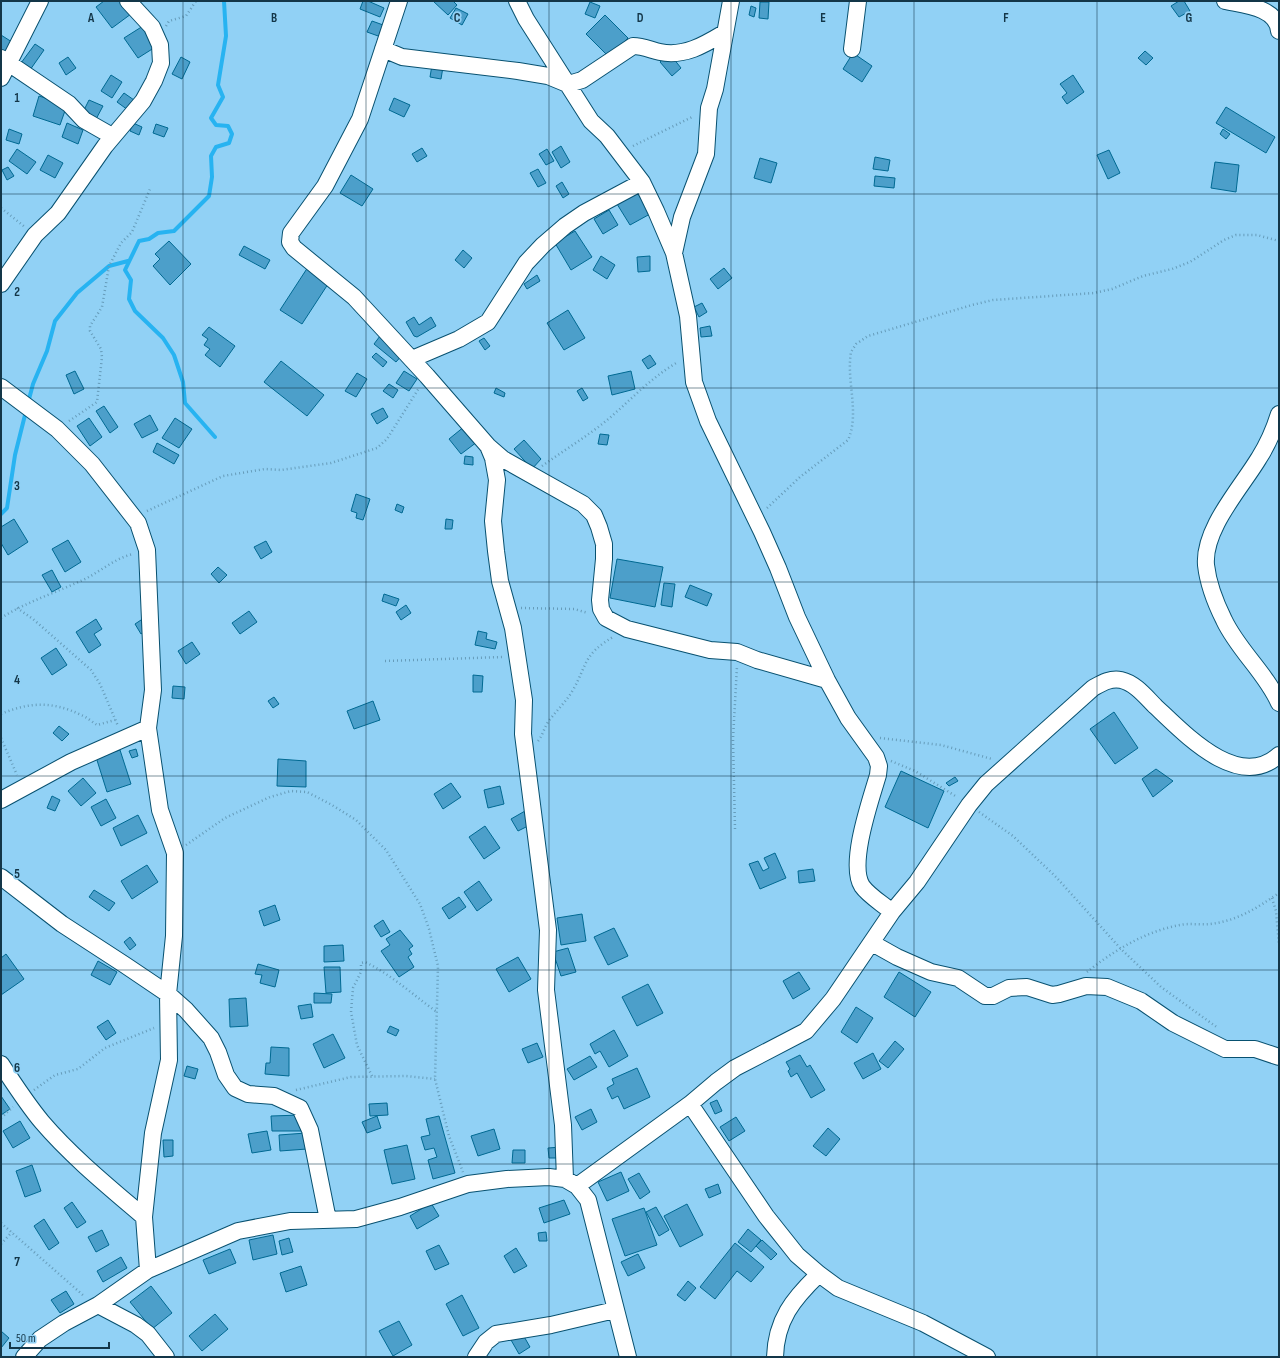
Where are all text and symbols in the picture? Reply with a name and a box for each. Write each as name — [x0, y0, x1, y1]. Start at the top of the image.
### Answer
text: A — [87, 10, 95, 26]
text: B — [271, 10, 277, 26]
text: C — [454, 10, 461, 26]
text: D — [637, 10, 644, 26]
text: E — [820, 10, 826, 26]
text: F — [1003, 10, 1009, 26]
text: G — [1186, 10, 1193, 26]
text: 1 — [14, 90, 20, 106]
text: 2 — [14, 284, 20, 300]
text: 3 — [14, 478, 20, 494]
text: 4 — [14, 672, 20, 688]
text: 5 — [14, 866, 20, 882]
text: 6 — [14, 1060, 20, 1076]
text: 7 — [14, 1254, 20, 1270]
scale bar — [10, 1324, 109, 1350]
text: 50 m — [16, 1331, 36, 1346]

